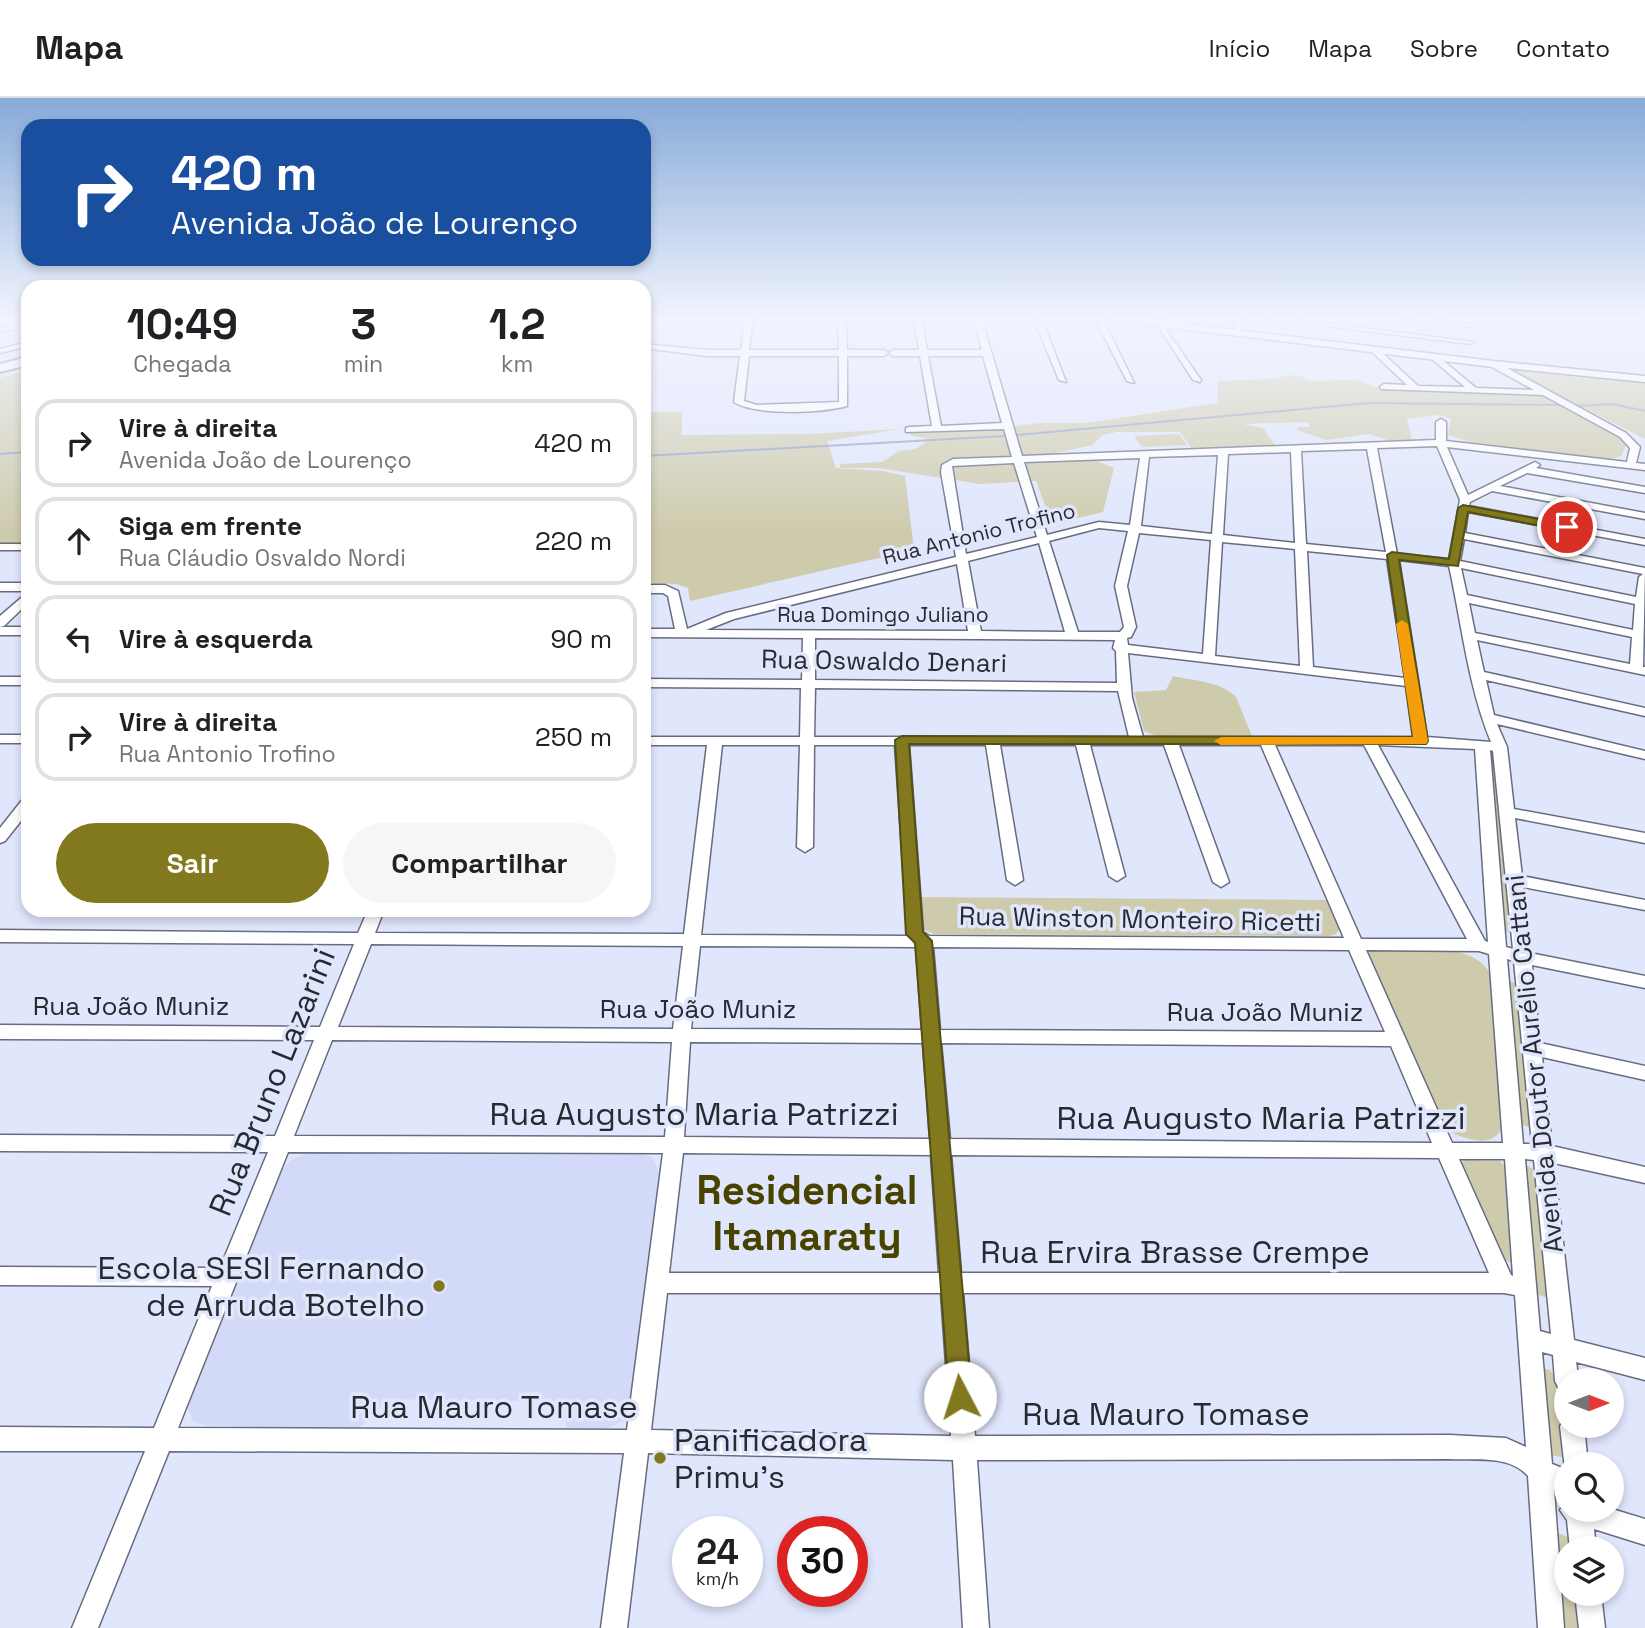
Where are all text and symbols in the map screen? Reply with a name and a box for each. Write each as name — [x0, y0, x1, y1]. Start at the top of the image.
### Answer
text: Mapa — [35, 27, 123, 69]
text: Início — [1209, 33, 1270, 64]
text: Mapa — [1308, 33, 1372, 64]
text: Sobre — [1410, 33, 1478, 64]
text: Contato — [1516, 33, 1610, 64]
text: 420 m — [171, 142, 317, 204]
icon: right — [56, 147, 147, 238]
text: Avenida João de Lourenço — [171, 203, 578, 243]
text: 10:49 — [127, 298, 238, 351]
text: 3 — [351, 298, 376, 351]
text: 1.2 — [489, 298, 545, 351]
text: Chegada — [133, 349, 231, 379]
text: min — [344, 349, 383, 379]
text: km — [501, 349, 533, 379]
text: Vire à direita — [119, 411, 277, 445]
icon: right — [60, 424, 98, 462]
text: 420 m — [534, 426, 612, 460]
text: Avenida João de Lourenço — [119, 445, 412, 475]
street label: Rua Antonio Trofino — [880, 496, 1078, 571]
pin — [1537, 497, 1597, 557]
icon: arrive — [1548, 508, 1586, 546]
text: Siga em frente — [119, 509, 302, 543]
icon: ahead — [60, 522, 98, 560]
text: 220 m — [535, 524, 612, 558]
text: Rua Cláudio Osvaldo Nordi — [119, 543, 406, 573]
street label: Rua Domingo Juliano — [777, 601, 989, 628]
icon: left — [60, 620, 98, 658]
text: Vire à esquerda — [119, 622, 313, 656]
text: 90 m — [550, 622, 612, 656]
street label: Rua Oswaldo Denari — [761, 642, 1007, 680]
text: Vire à direita — [119, 705, 277, 739]
icon: right — [60, 718, 98, 756]
text: 250 m — [535, 720, 612, 754]
text: Rua Antonio Trofino — [119, 739, 336, 769]
button: Sair — [56, 823, 329, 903]
button: Compartilhar — [343, 823, 616, 903]
street label: Avenida Doutor Aurélio Cattani — [1497, 873, 1571, 1255]
street label: Rua Winston Monteiro Ricetti — [959, 899, 1321, 939]
street label: Rua Bruno Lazarini — [200, 942, 344, 1222]
street label: Rua João Muniz — [33, 989, 229, 1023]
street label: Rua João Muniz — [600, 992, 796, 1026]
street label: Rua João Muniz — [1167, 995, 1363, 1029]
street label: Rua Augusto Maria Patrizzi — [489, 1094, 899, 1134]
street label: Rua Augusto Maria Patrizzi — [1056, 1098, 1466, 1138]
district label: Residencial Itamaraty — [696, 1165, 918, 1262]
street label: Rua Ervira Brasse Crempe — [980, 1232, 1370, 1272]
place label: Escola SESI Fernando de Arruda Botelho — [97, 1248, 425, 1325]
marker: Escola SESI Fernando de Arruda Botelho — [431, 1278, 447, 1294]
position arrow — [923, 1360, 997, 1434]
north arrow — [1554, 1368, 1624, 1438]
map controls — [1554, 1368, 1624, 1606]
street label: Rua Mauro Tomase — [350, 1387, 638, 1427]
street label: Rua Mauro Tomase — [1022, 1394, 1310, 1434]
place label: Panificadora Primu's — [674, 1420, 867, 1497]
marker: Panificadora Primu's — [652, 1450, 668, 1466]
button: search — [1554, 1452, 1624, 1522]
speed limit sign: 30 — [777, 1516, 868, 1607]
text: 24 — [696, 1530, 739, 1574]
button: layers — [1554, 1536, 1624, 1606]
text: km/h — [696, 1567, 739, 1590]

